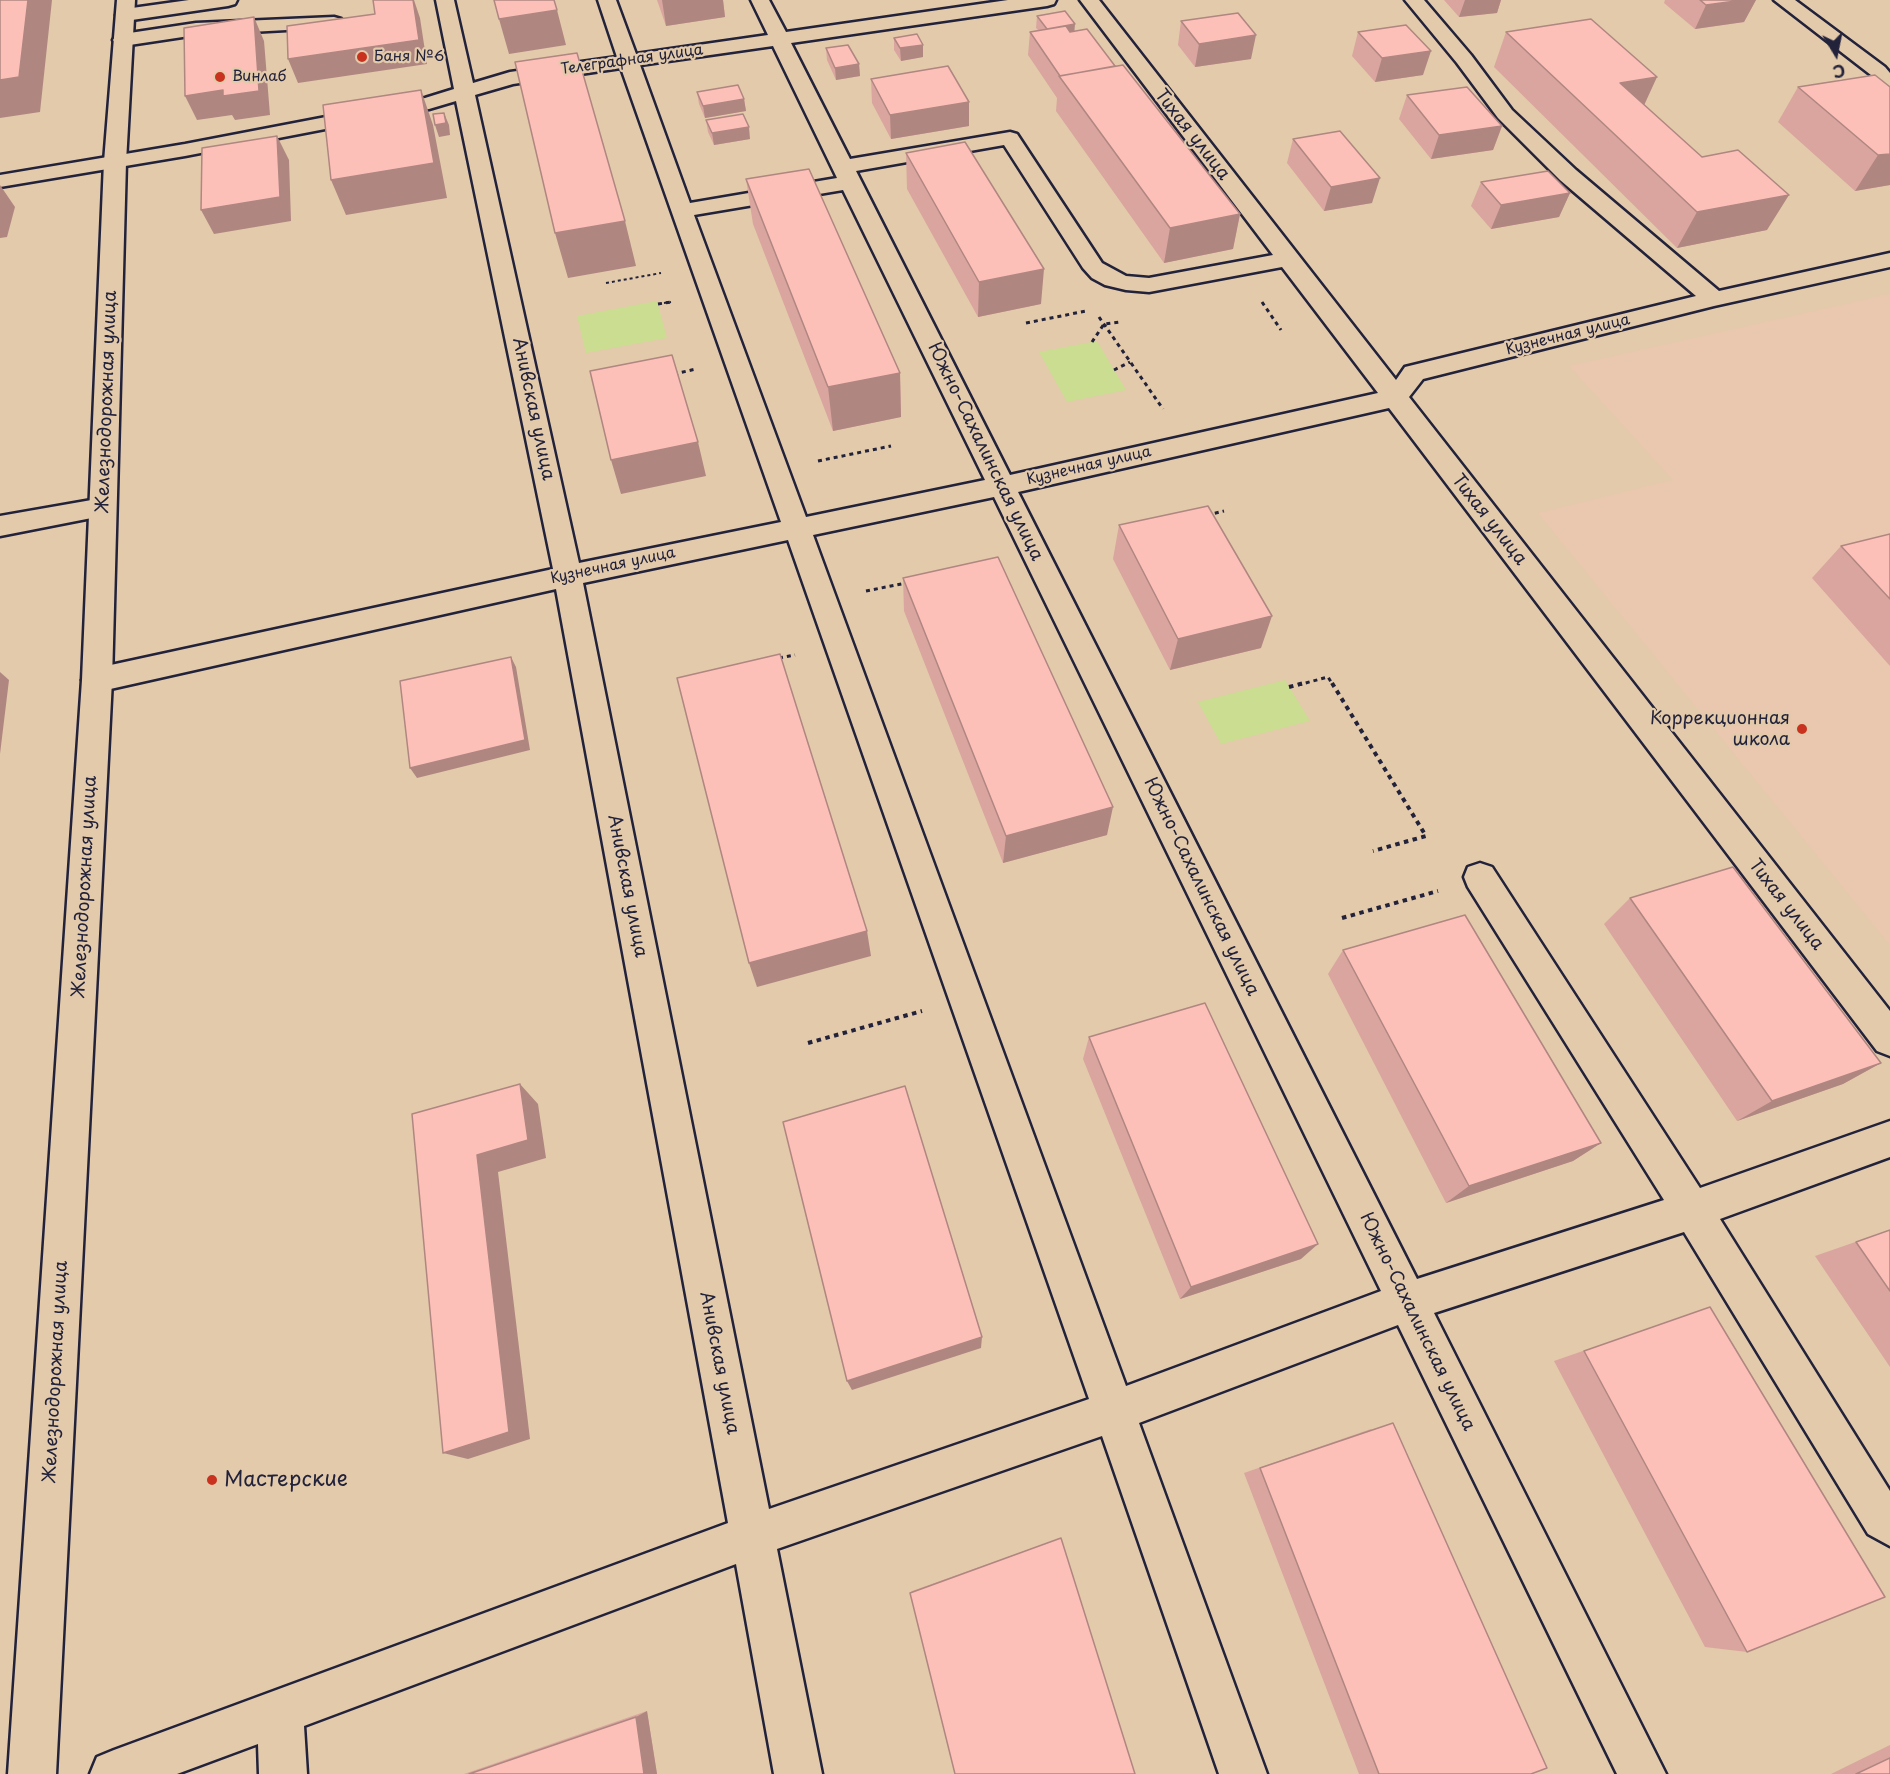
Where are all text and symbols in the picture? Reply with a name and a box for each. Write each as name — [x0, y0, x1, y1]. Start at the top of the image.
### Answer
north arrow — [1806, 24, 1866, 84]
street label: Телеграфная улица — [560, 41, 704, 79]
place label: Баня №6 — [374, 48, 444, 66]
marker: Баня №6 — [355, 50, 369, 64]
text: С — [1831, 59, 1847, 85]
place label: Винлаб — [232, 68, 286, 86]
marker: Винлаб — [213, 70, 227, 84]
street label: Тихая улица — [1150, 85, 1234, 185]
street label: Железнодорожная улица — [92, 290, 122, 514]
street label: Кузнечная улица — [1504, 311, 1632, 359]
street label: Анивская улица — [507, 336, 559, 482]
street label: Южно-Сахалинская улица — [923, 339, 1047, 565]
street label: Кузнечная улица — [1025, 443, 1153, 489]
street label: Тихая улица — [1447, 470, 1531, 570]
street label: Кузнечная улица — [549, 544, 677, 588]
place label: Коррекционная школа — [1650, 708, 1790, 750]
marker: Коррекционная школа — [1795, 722, 1809, 736]
street label: Южно-Сахалинская улица — [1139, 774, 1263, 1000]
street label: Железнодорожная улица — [68, 775, 102, 999]
street label: Анивская улица — [603, 813, 651, 959]
street label: Тихая улица — [1744, 855, 1828, 955]
street label: Южно-Сахалинская улица — [1355, 1209, 1479, 1435]
street label: Железнодорожная улица — [39, 1260, 73, 1484]
street label: Анивская улица — [695, 1290, 743, 1436]
place label: Мастерские — [224, 1467, 348, 1493]
marker: Мастерские — [205, 1473, 219, 1487]

